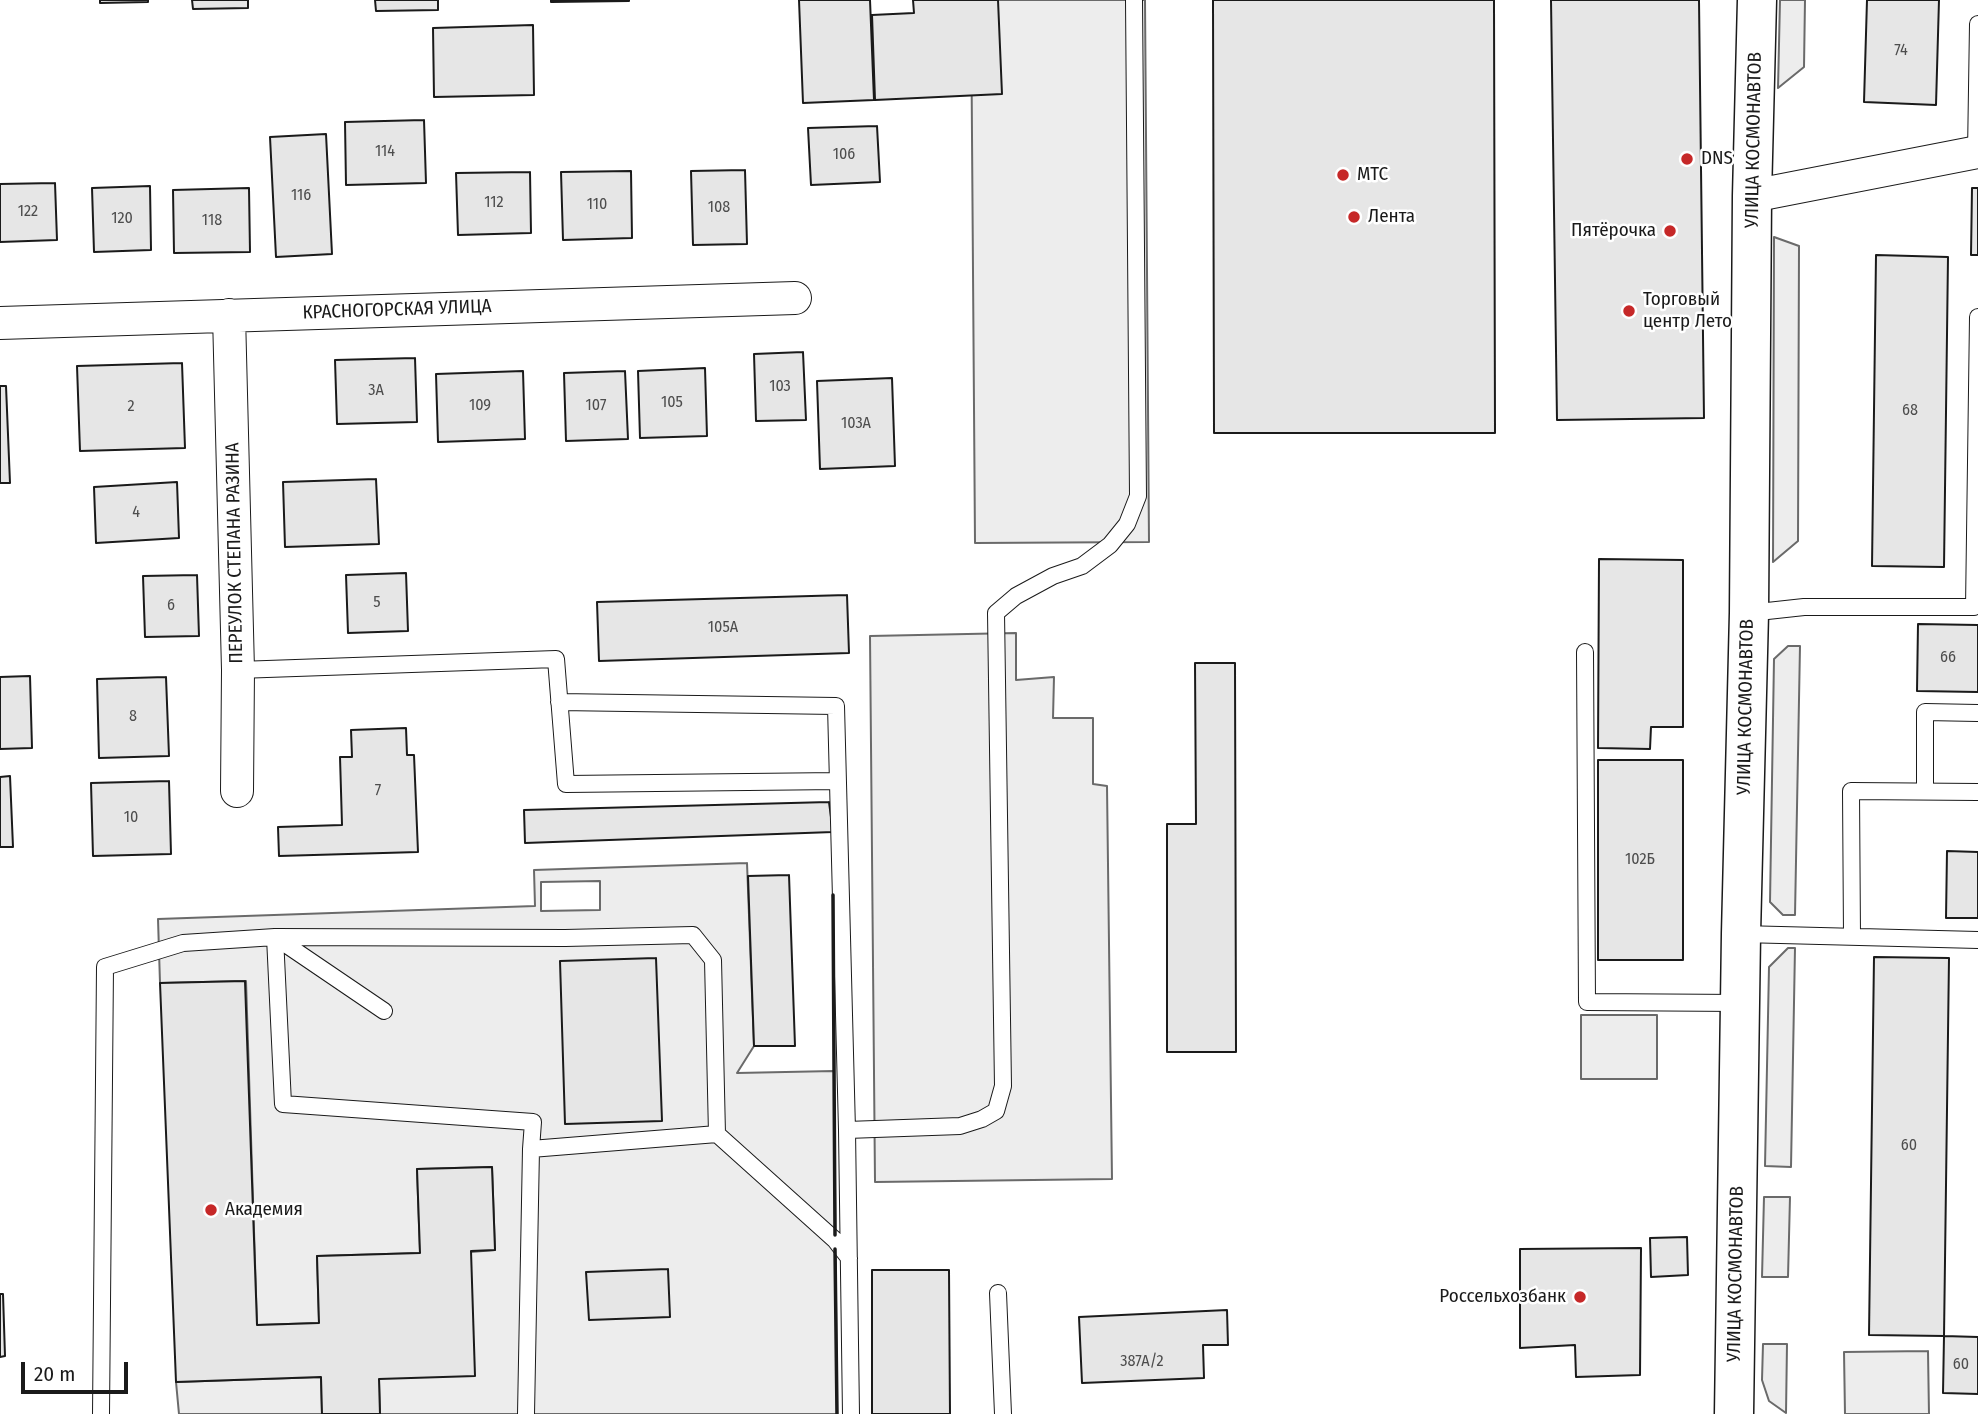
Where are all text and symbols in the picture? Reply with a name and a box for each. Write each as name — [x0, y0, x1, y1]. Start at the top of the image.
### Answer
house number: 74 — [1894, 41, 1908, 61]
street label: УЛИЦА КОСМОНАВТОВ — [1741, 52, 1767, 228]
house number: 114 — [375, 142, 395, 162]
house number: 106 — [833, 145, 855, 165]
place label: DNS — [1701, 148, 1733, 170]
marker: DNS — [1679, 151, 1695, 167]
place label: МТС — [1357, 164, 1388, 186]
marker: МТС — [1335, 167, 1351, 183]
house number: 116 — [291, 186, 311, 206]
house number: 112 — [484, 193, 504, 213]
house number: 110 — [587, 195, 607, 215]
house number: 108 — [708, 198, 730, 218]
house number: 122 — [18, 202, 38, 222]
place label: Лента — [1368, 206, 1415, 228]
house number: 120 — [111, 209, 133, 229]
marker: Лента — [1346, 209, 1362, 225]
house number: 118 — [202, 211, 222, 231]
place label: Пятёрочка — [1571, 220, 1656, 242]
marker: Пятёрочка — [1662, 223, 1678, 239]
place label: Торговый центр Лето — [1643, 289, 1732, 333]
street label: КРАСНОГОРСКАЯ УЛИЦА — [302, 295, 492, 325]
marker: Торговый центр Лето — [1621, 303, 1637, 319]
house number: 103 — [769, 377, 791, 397]
house number: 3А — [368, 381, 384, 401]
house number: 105 — [661, 393, 683, 413]
house number: 109 — [469, 396, 491, 416]
house number: 107 — [586, 396, 606, 416]
house number: 2 — [127, 397, 135, 417]
house number: 68 — [1902, 401, 1918, 421]
house number: 103А — [841, 414, 871, 434]
street label: ПЕРЕУЛОК СТЕПАНА РАЗИНА — [222, 442, 248, 664]
house number: 4 — [132, 503, 140, 523]
house number: 5 — [373, 593, 381, 613]
house number: 6 — [167, 596, 175, 616]
house number: 105А — [708, 618, 738, 638]
street label: УЛИЦА КОСМОНАВТОВ — [1733, 619, 1759, 795]
house number: 66 — [1940, 648, 1956, 668]
house number: 8 — [129, 707, 137, 727]
house number: 7 — [375, 781, 381, 801]
house number: 10 — [124, 808, 138, 828]
house number: 102Б — [1625, 850, 1655, 870]
house number: 60 — [1901, 1136, 1917, 1156]
street label: УЛИЦА КОСМОНАВТОВ — [1723, 1186, 1749, 1362]
place label: Академия — [225, 1199, 303, 1221]
marker: Академия — [203, 1202, 219, 1218]
place label: Россельхозбанк — [1439, 1286, 1566, 1308]
marker: Россельхозбанк — [1572, 1289, 1588, 1305]
scale bar — [24, 1348, 131, 1392]
house number: 387А/2 — [1120, 1352, 1164, 1372]
house number: 60 — [1953, 1355, 1969, 1375]
text: 20 m — [34, 1361, 75, 1387]

